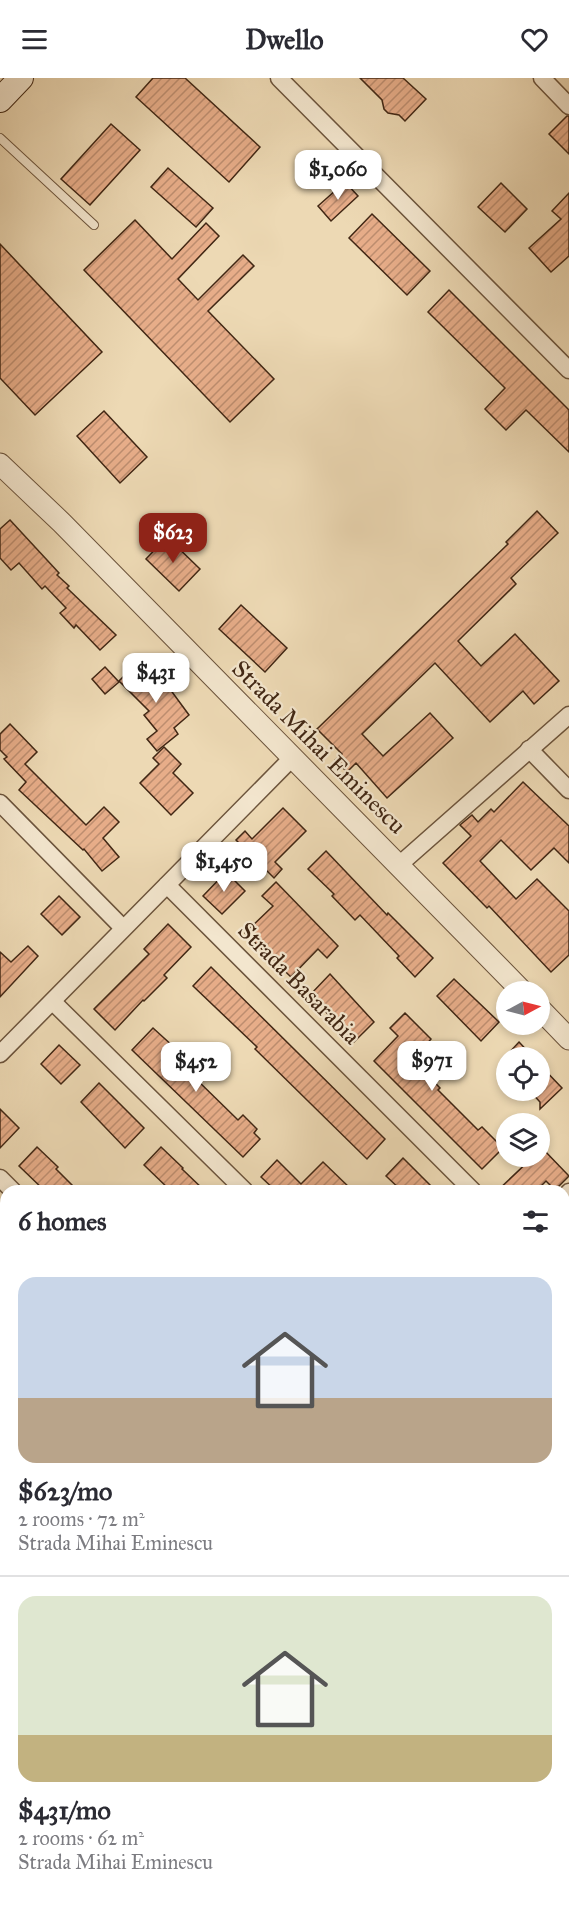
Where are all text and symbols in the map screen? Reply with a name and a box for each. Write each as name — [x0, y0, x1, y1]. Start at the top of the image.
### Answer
icon: menu — [18, 23, 51, 56]
text: Dwello — [245, 23, 324, 56]
icon: heart — [518, 23, 551, 56]
pin: $1,060 — [289, 150, 387, 201]
text: $1,060 — [309, 157, 367, 181]
pin: $623 — [137, 513, 209, 564]
text: $623 — [153, 520, 193, 544]
pin: $431 — [120, 653, 192, 704]
street label: Strada Mihai Eminescu — [226, 654, 412, 840]
text: $431 — [136, 660, 176, 684]
pin: $1,450 — [175, 842, 273, 893]
text: $1,450 — [195, 849, 253, 873]
street label: Strada Basarabia — [231, 915, 367, 1051]
north arrow — [496, 981, 550, 1035]
map controls — [496, 981, 550, 1167]
pin: $971 — [396, 1041, 468, 1092]
pin: $452 — [160, 1042, 232, 1093]
button: locate — [496, 1047, 550, 1101]
text: $971 — [411, 1048, 453, 1072]
text: $452 — [175, 1049, 217, 1073]
button: layers — [496, 1113, 550, 1167]
text: 6 homes — [18, 1205, 107, 1237]
icon: filters — [519, 1205, 552, 1238]
icon: home — [231, 1316, 339, 1424]
text: $623/mo — [18, 1475, 112, 1507]
text: 2 rooms · 72 m² — [18, 1507, 145, 1531]
text: Strada Mihai Eminescu — [18, 1531, 213, 1555]
icon: home — [231, 1635, 339, 1743]
text: $431/mo — [18, 1794, 111, 1826]
text: 2 rooms · 62 m² — [18, 1826, 144, 1850]
text: Strada Mihai Eminescu — [18, 1850, 213, 1874]

